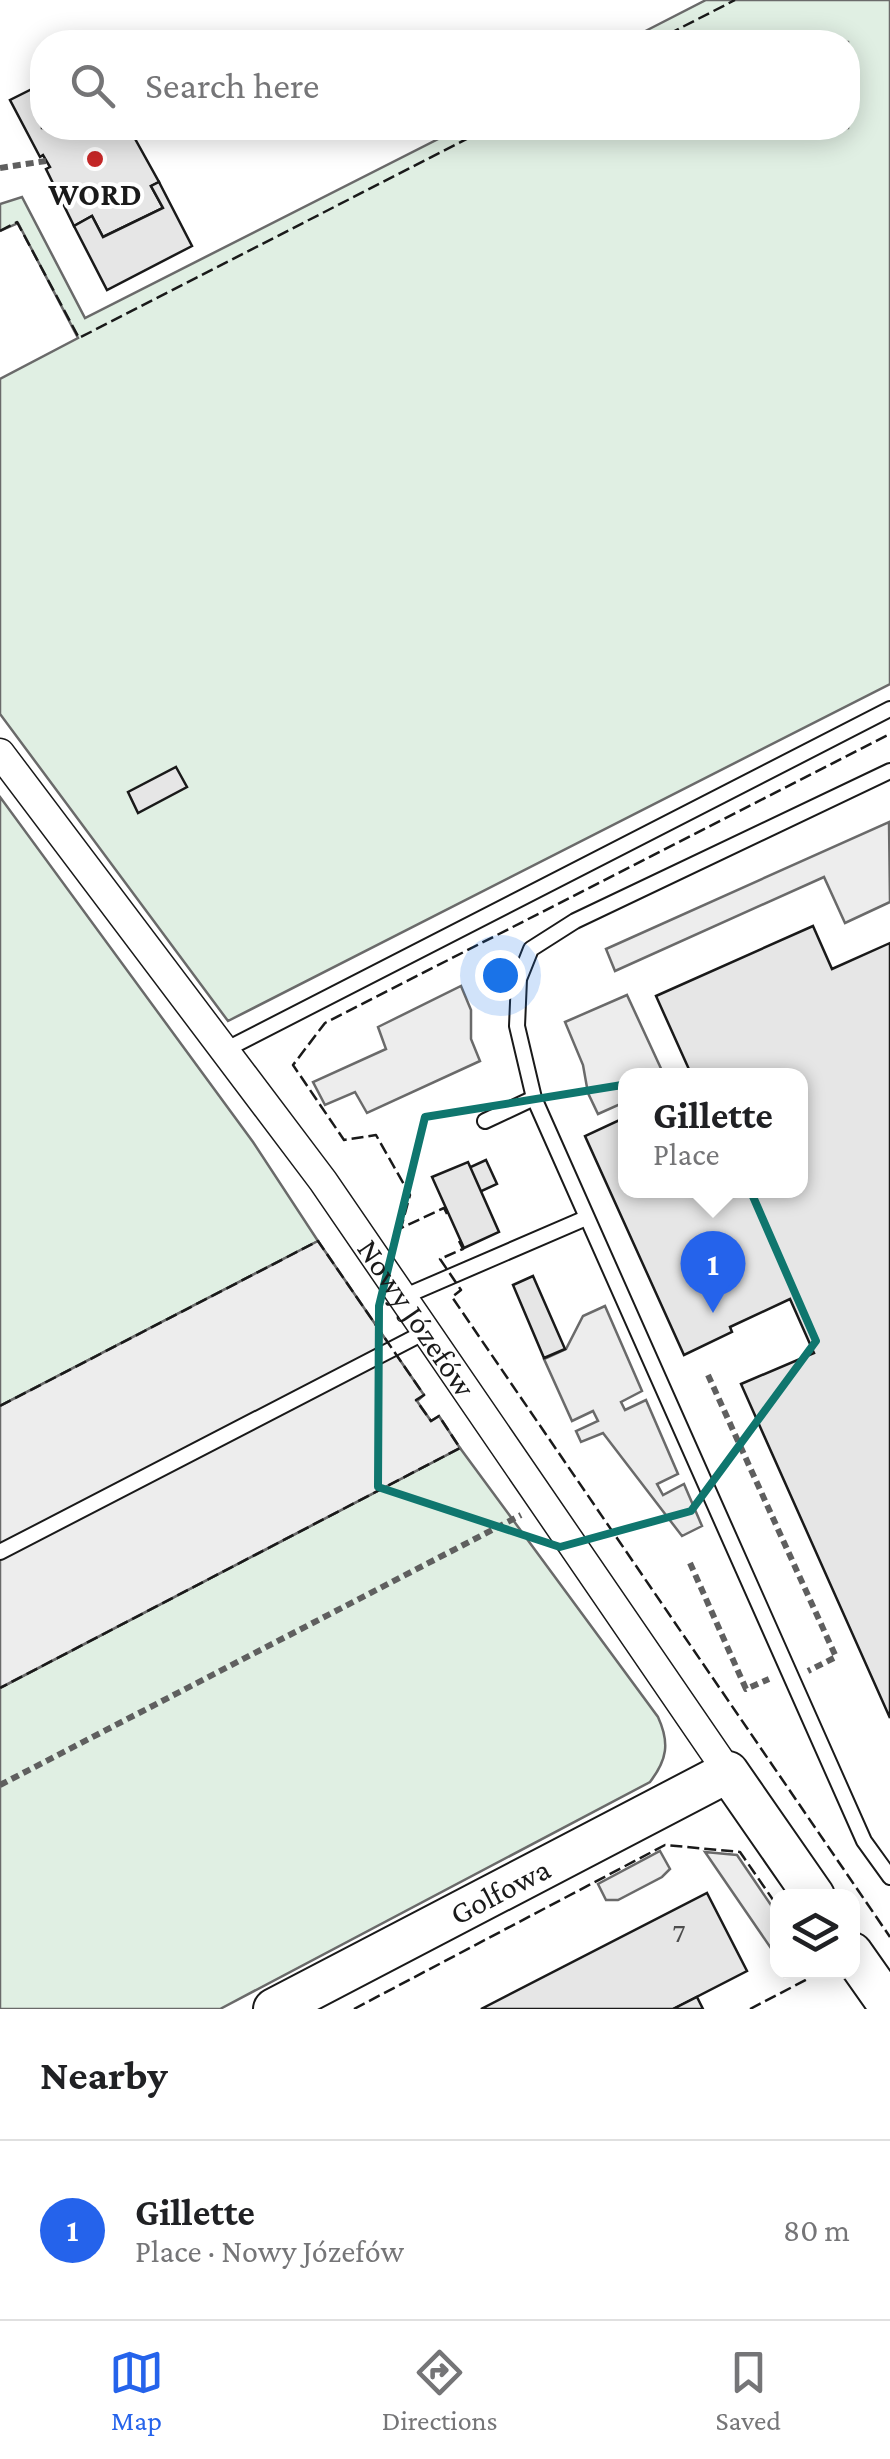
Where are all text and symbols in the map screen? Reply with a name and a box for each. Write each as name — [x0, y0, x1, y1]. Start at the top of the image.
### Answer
search box — [30, 30, 860, 140]
icon: search — [65, 58, 120, 113]
text: Search here — [145, 64, 319, 106]
marker: WORD — [84, 148, 106, 170]
place label: WORD — [47, 176, 142, 212]
your location — [475, 950, 526, 1001]
popup — [618, 1068, 808, 1198]
text: Gillette — [653, 1094, 773, 1136]
text: Place — [653, 1136, 720, 1172]
pin: 1 — [680, 1230, 746, 1313]
street label: Nowy Józefów — [350, 1232, 484, 1404]
street label: Golfowa — [444, 1850, 556, 1932]
map controls — [770, 1889, 860, 1979]
button: layers — [770, 1889, 860, 1979]
house number: 7 — [673, 1917, 686, 1948]
text: Nearby — [40, 2051, 168, 2098]
text: Gillette — [135, 2191, 255, 2233]
text: 1 — [67, 2212, 78, 2248]
text: 80 m — [783, 2212, 850, 2248]
text: Place · Nowy Józefów — [135, 2233, 404, 2269]
tab: Map — [109, 2345, 164, 2436]
tab: Directions — [382, 2345, 498, 2436]
tab: Saved — [715, 2345, 781, 2436]

